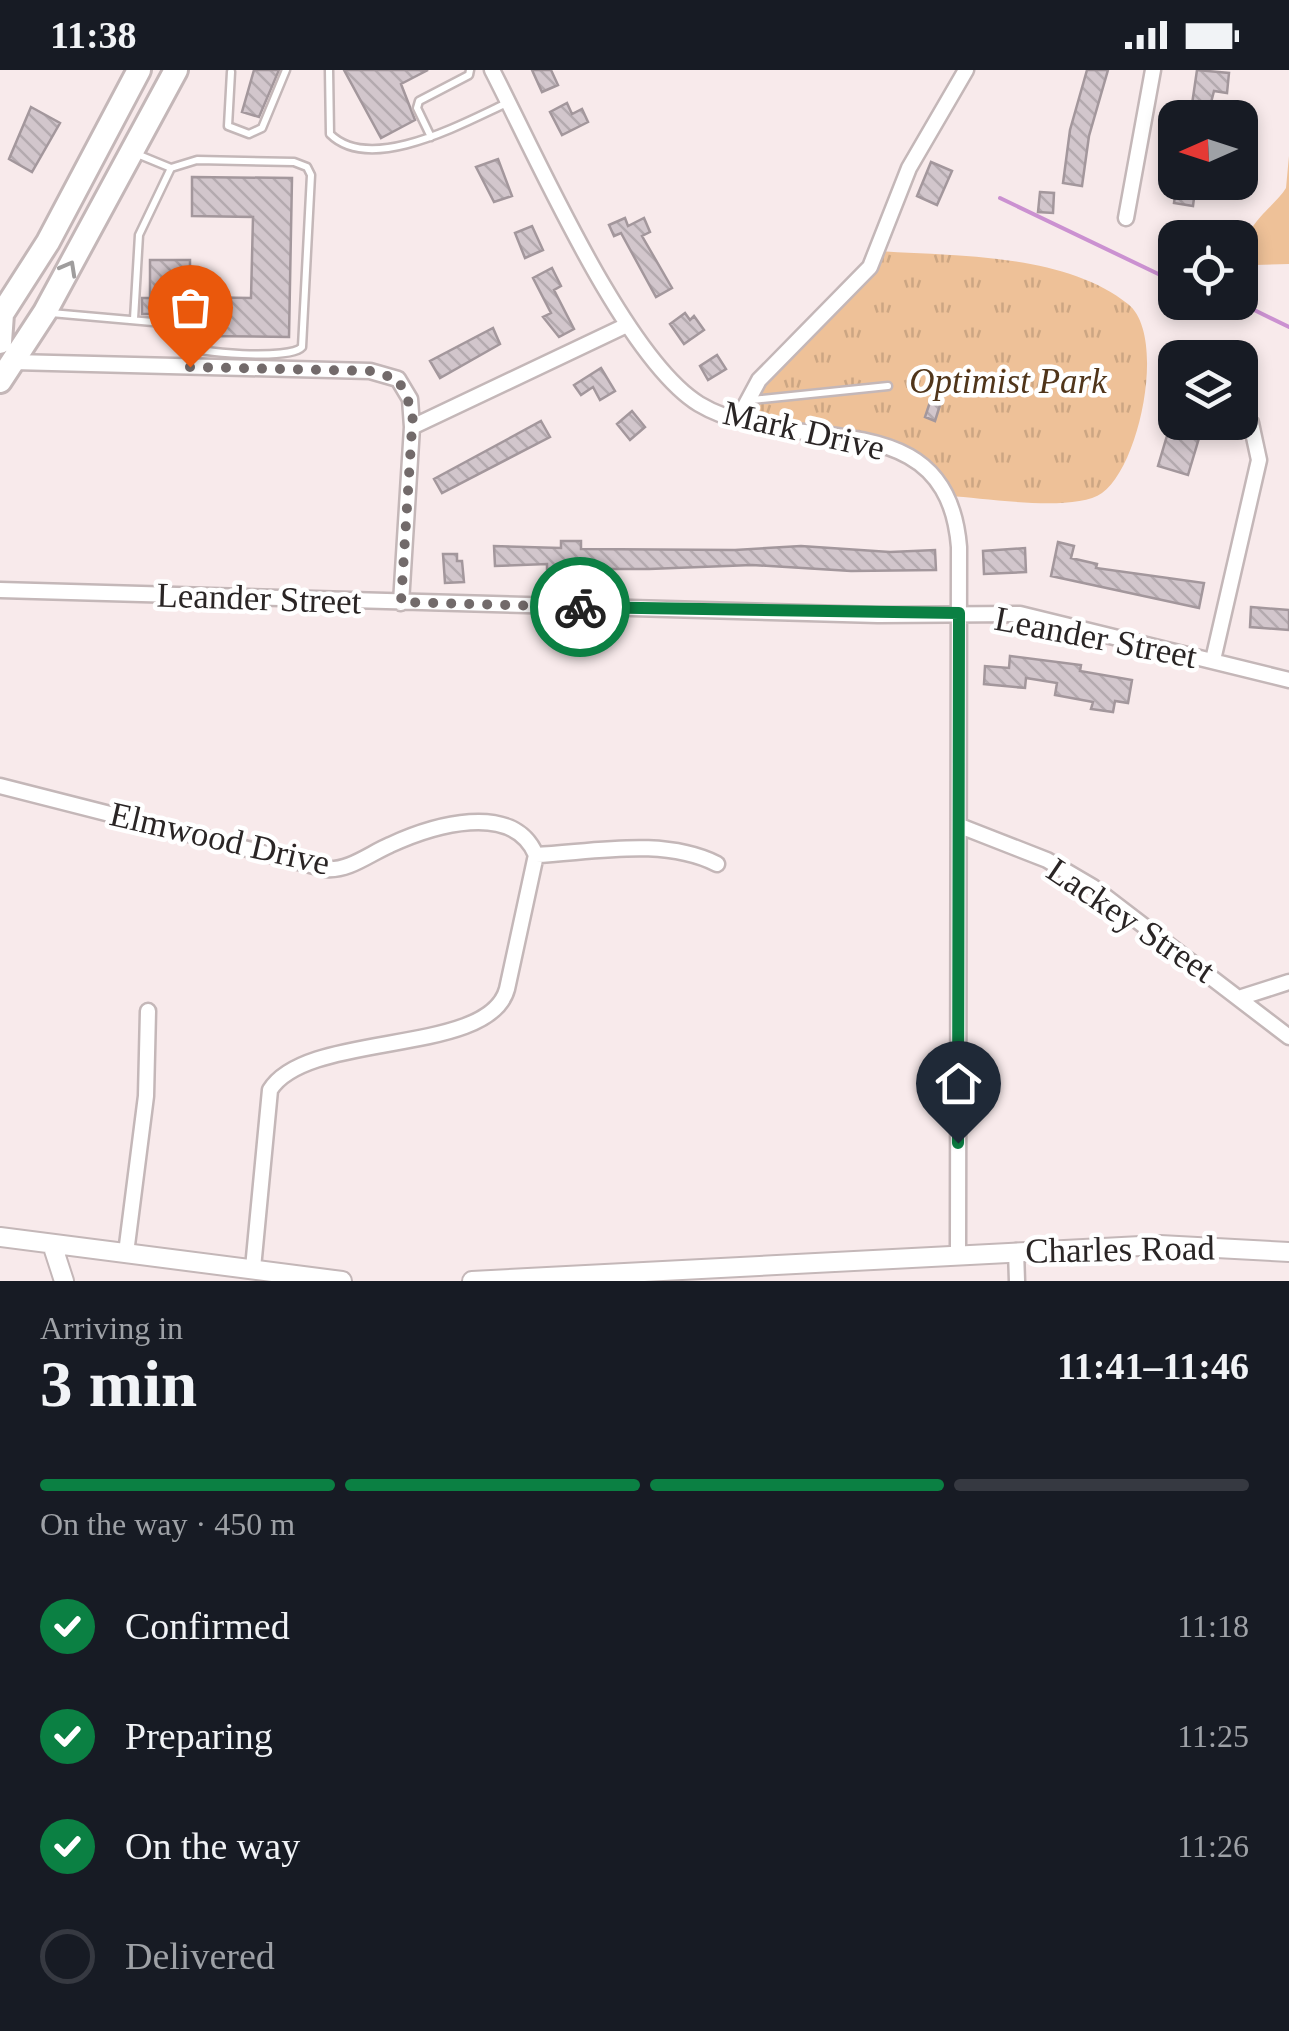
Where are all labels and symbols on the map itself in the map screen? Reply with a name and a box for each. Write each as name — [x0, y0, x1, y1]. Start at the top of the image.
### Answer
north arrow — [1158, 100, 1258, 200]
one-way arrow — [57, 261, 77, 279]
pin — [148, 265, 233, 368]
park label: Optimist Park — [909, 362, 1108, 401]
street label: Mark Drive — [719, 393, 888, 468]
courier — [530, 557, 630, 657]
street label: Leander Street — [156, 575, 362, 622]
street label: Leander Street — [992, 599, 1201, 676]
street label: Elmwood Drive — [106, 794, 334, 883]
street label: Lackey Street — [1040, 850, 1222, 991]
pin — [916, 1041, 1001, 1144]
street label: Charles Road — [1025, 1228, 1216, 1271]

